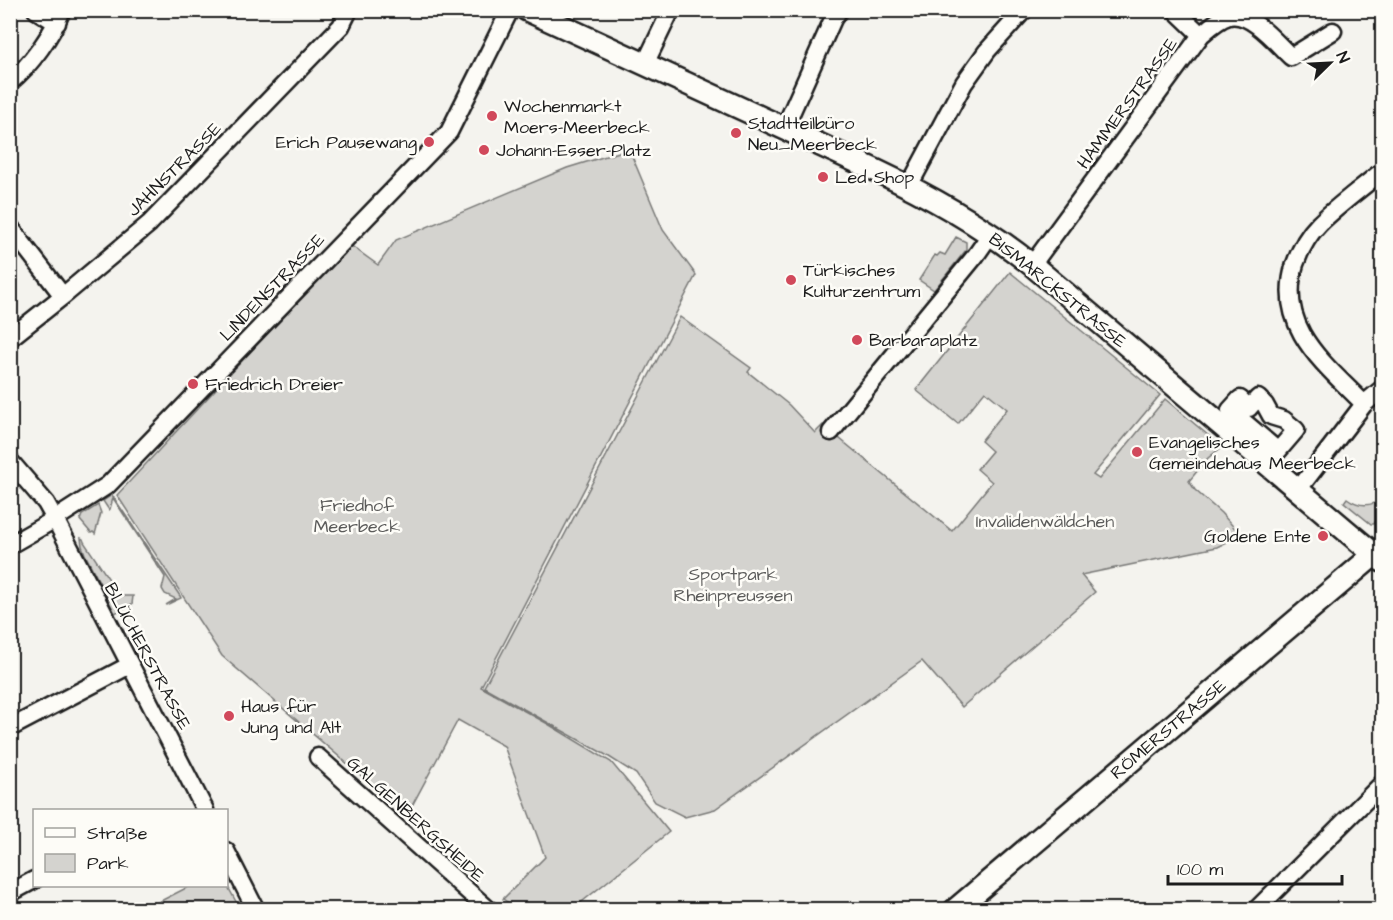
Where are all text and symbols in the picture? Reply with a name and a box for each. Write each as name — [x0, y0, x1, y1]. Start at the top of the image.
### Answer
street label: HAMMERSTRASSE — [1071, 32, 1184, 174]
north arrow — [1300, 33, 1360, 93]
text: N — [1331, 48, 1355, 66]
place label: Wochenmarkt Moers-Meerbeck — [504, 94, 650, 140]
marker: Wochenmarkt Moers-Meerbeck — [485, 109, 499, 123]
place label: Stadtteilbüro Neu_Meerbeck — [748, 111, 877, 157]
street label: JAHNSTRASSE — [122, 116, 227, 222]
marker: Stadtteilbüro Neu_Meerbeck — [729, 126, 743, 140]
place label: Erich Pausewang — [276, 130, 417, 156]
marker: Erich Pausewang — [422, 135, 436, 149]
place label: Johann-Esser-Platz — [496, 138, 651, 163]
marker: Johann-Esser-Platz — [477, 143, 491, 157]
place label: Led Shop — [835, 165, 914, 190]
marker: Led Shop — [816, 170, 830, 184]
street label: BISMARCKSTRASSE — [983, 227, 1132, 354]
street label: LINDENSTRASSE — [214, 228, 331, 347]
place label: Türkisches Kulturzentrum — [803, 258, 920, 304]
marker: Türkisches Kulturzentrum — [784, 273, 798, 287]
place label: Barbaraplatz — [869, 328, 978, 353]
marker: Barbaraplatz — [850, 333, 864, 347]
place label: Friedrich Dreier — [205, 372, 343, 397]
marker: Friedrich Dreier — [186, 377, 200, 391]
place label: Evangelisches Gemeindehaus Meerbeck — [1149, 430, 1356, 476]
marker: Evangelisches Gemeindehaus Meerbeck — [1130, 445, 1144, 459]
park label: Friedhof Meerbeck — [314, 493, 400, 539]
park label: Invalidenwäldchen — [976, 509, 1114, 534]
place label: Goldene Ente — [1204, 524, 1311, 549]
marker: Goldene Ente — [1316, 529, 1330, 543]
park label: Sportpark Rheinpreussen — [674, 562, 792, 608]
street label: BLÜCHERSTRASSE — [98, 578, 197, 735]
street label: RÖMERSTRASSE — [1105, 673, 1232, 785]
place label: Haus für Jung und Alt — [241, 694, 342, 741]
marker: Haus für Jung und Alt — [222, 709, 236, 723]
street label: GALGENBERGSHEIDE — [341, 751, 490, 888]
legend — [33, 809, 228, 887]
text: Straße — [87, 821, 148, 846]
scale bar — [1168, 848, 1342, 886]
text: Park — [87, 851, 129, 876]
text: 100 m — [1177, 857, 1223, 882]

